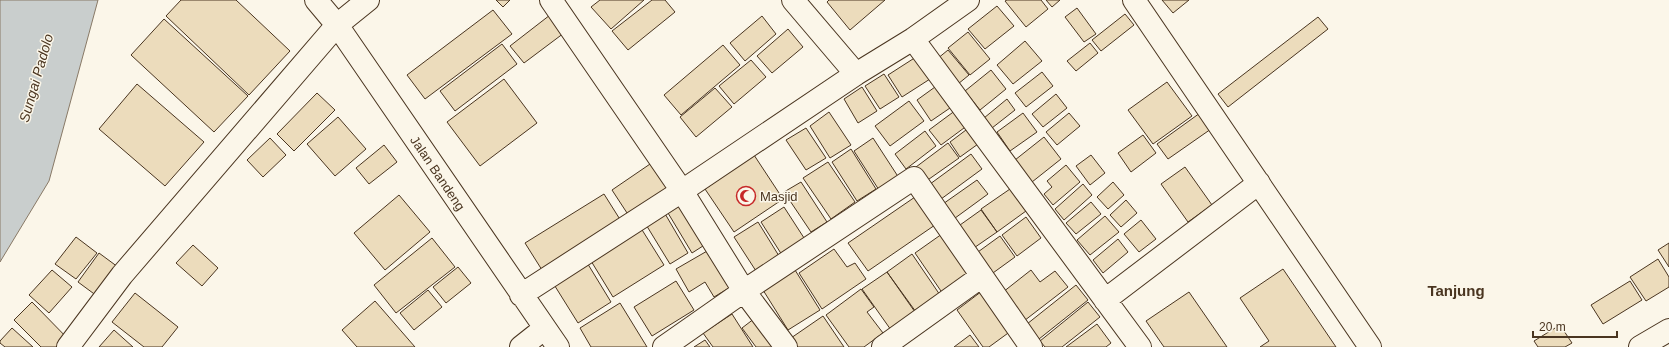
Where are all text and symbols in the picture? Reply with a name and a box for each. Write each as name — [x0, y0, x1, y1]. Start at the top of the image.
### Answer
water label: Sungai Padolo — [16, 32, 56, 124]
street label: Jalan Bandeng — [407, 133, 468, 213]
mosque icon: Masjid — [735, 185, 757, 207]
place label: Masjid — [760, 189, 798, 204]
district label: Tanjung — [1427, 282, 1485, 299]
scale bar — [1533, 313, 1617, 339]
text: 20 m — [1539, 320, 1566, 334]

